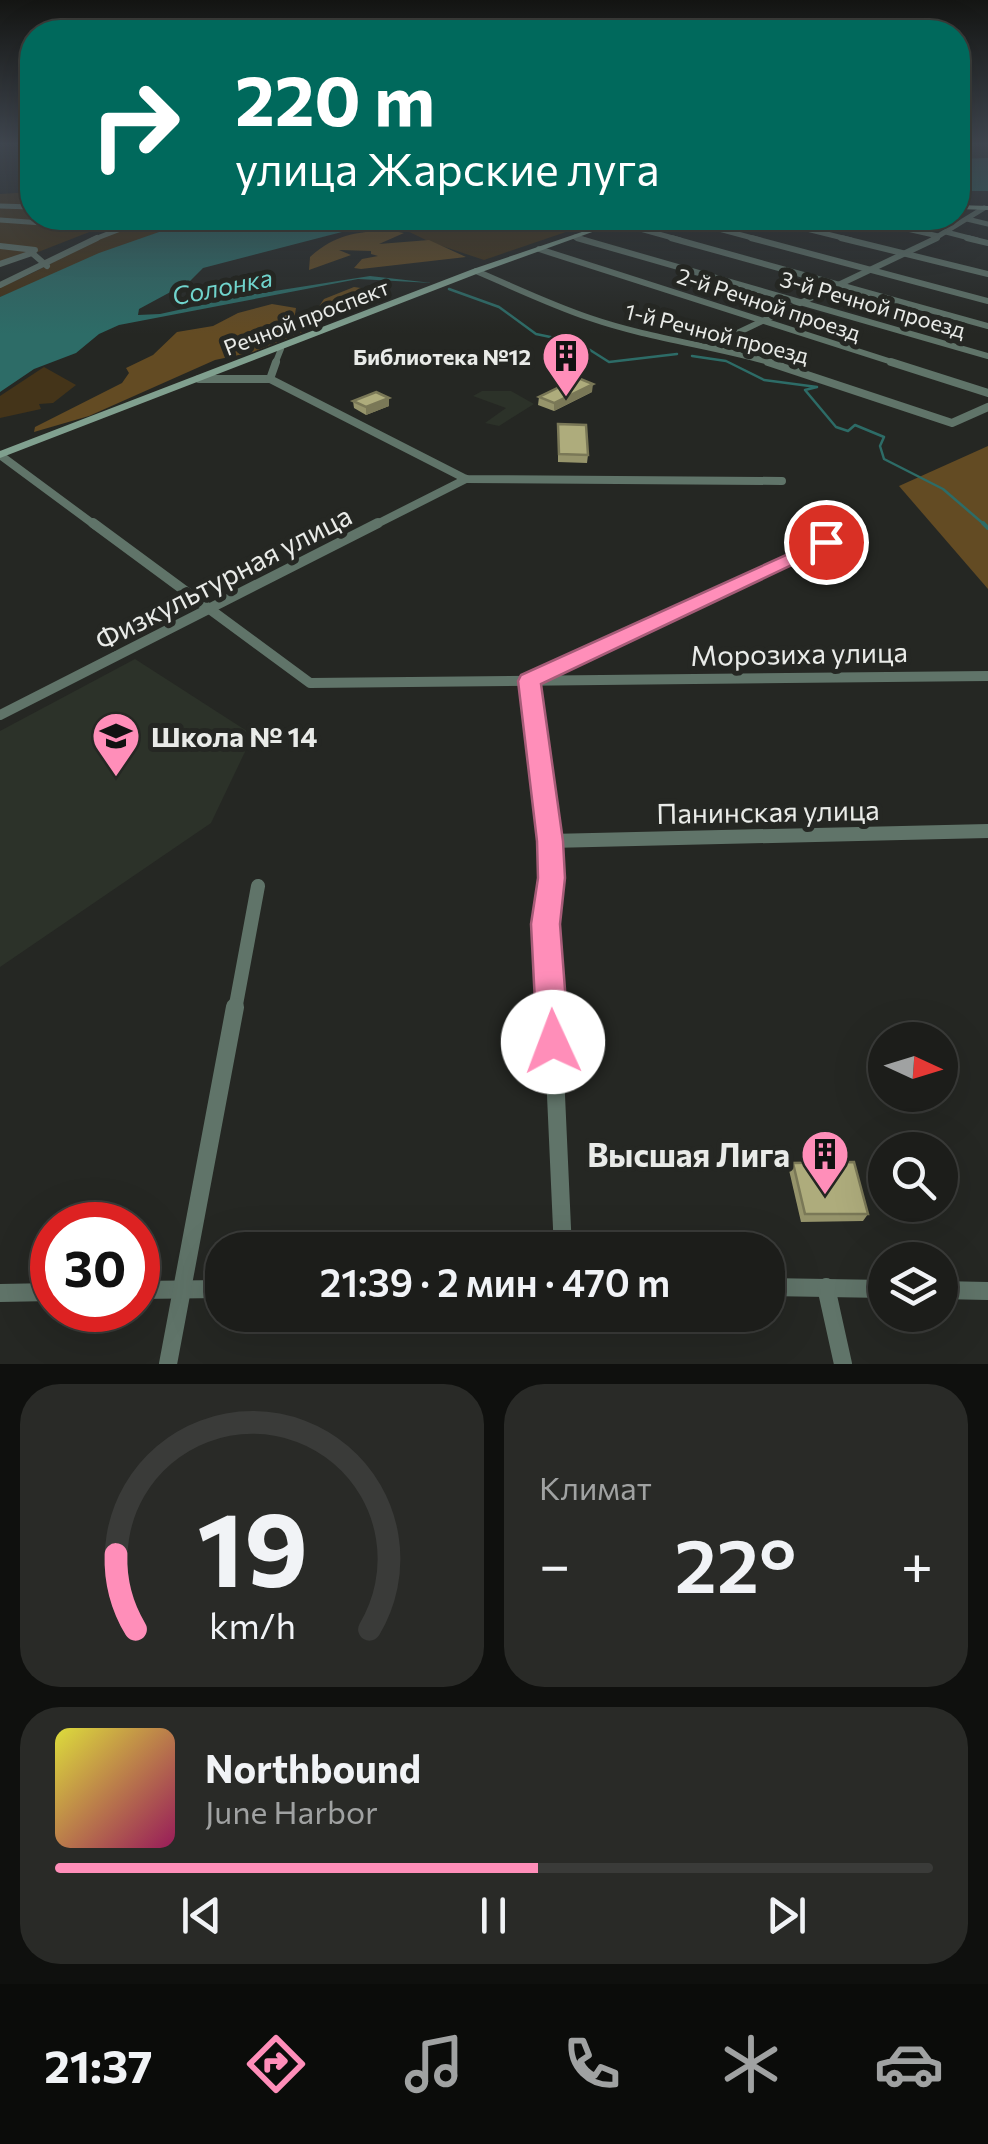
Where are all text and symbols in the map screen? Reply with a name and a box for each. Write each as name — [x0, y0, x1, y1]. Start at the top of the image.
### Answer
text: 220 m — [235, 55, 435, 140]
icon: right — [70, 60, 200, 190]
text: улица Жарские луга — [235, 140, 660, 195]
water label: Солонка — [169, 262, 275, 310]
street label: 2-й Речной проезд — [674, 262, 864, 346]
street label: 3-й Речной проезд — [777, 265, 969, 343]
street label: Речной проспект — [220, 273, 392, 361]
street label: 1-й Речной проезд — [622, 297, 812, 369]
building icon: Библиотека №12 — [540, 330, 592, 398]
place label: Библиотека №12 — [353, 343, 531, 370]
street label: Физкультурная улица — [89, 498, 357, 656]
pin — [784, 500, 869, 585]
icon: arrive — [799, 515, 854, 570]
street label: Морозиха улица — [690, 634, 908, 672]
school or university icon: Школа № 14 — [90, 710, 142, 778]
place label: Школа № 14 — [151, 719, 317, 753]
street label: Панинская улица — [656, 792, 880, 830]
position arrow — [501, 990, 605, 1094]
north arrow — [868, 1022, 958, 1112]
map controls — [868, 1022, 958, 1332]
building icon: Высшая Лига — [799, 1128, 851, 1196]
button: search — [868, 1132, 958, 1222]
place label: Высшая Лига — [587, 1134, 790, 1174]
speed limit sign: 30 — [30, 1202, 160, 1332]
button: layers — [868, 1242, 958, 1332]
text: 21:39 · 2 мин · 470 m — [320, 1258, 670, 1305]
text: Климат — [539, 1467, 652, 1507]
text: 19 — [196, 1481, 308, 1608]
text: 22° — [674, 1517, 796, 1608]
text: − — [539, 1529, 570, 1596]
text: + — [901, 1529, 933, 1596]
text: km/h — [209, 1603, 295, 1646]
text: Northbound — [205, 1744, 421, 1791]
text: June Harbor — [205, 1791, 378, 1831]
icon: previous — [174, 1888, 229, 1943]
icon: pause — [466, 1888, 521, 1943]
icon: next — [759, 1888, 814, 1943]
icon: directions — [241, 2029, 311, 2099]
icon: music — [399, 2029, 469, 2099]
icon: phone — [557, 2029, 627, 2099]
icon: climate — [716, 2029, 786, 2099]
icon: car — [874, 2029, 944, 2099]
text: 21:37 — [44, 2037, 153, 2092]

